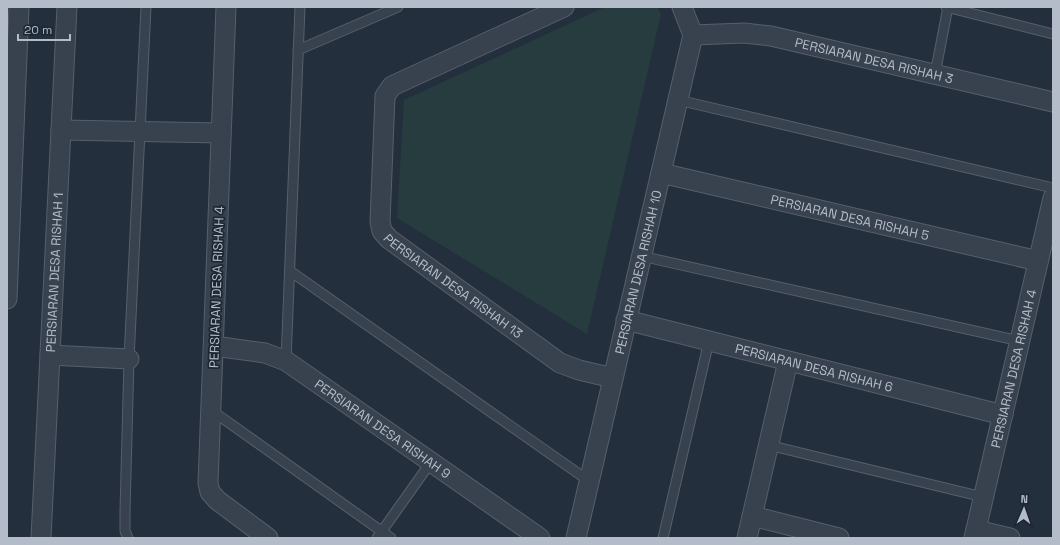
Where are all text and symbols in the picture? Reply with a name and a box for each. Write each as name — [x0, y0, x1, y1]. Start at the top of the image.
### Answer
scale bar — [18, 16, 70, 42]
text: 20 m — [24, 22, 52, 38]
street label: PERSIARAN DESA RISHAH 3 — [793, 34, 955, 87]
street label: PERSIARAN DESA RISHAH 10 — [611, 188, 666, 356]
street label: PERSIARAN DESA RISHAH 5 — [769, 191, 931, 244]
street label: PERSIARAN DESA RISHAH 1 — [42, 192, 67, 353]
street label: PERSIARAN DESA RISHAH 4 — [205, 206, 228, 368]
street label: PERSIARAN DESA RISHAH 13 — [379, 231, 526, 342]
street label: PERSIARAN DESA RISHAH 4 — [987, 288, 1041, 450]
street label: PERSIARAN DESA RISHAH 6 — [733, 340, 895, 396]
street label: PERSIARAN DESA RISHAH 9 — [311, 376, 454, 482]
north arrow — [1004, 489, 1044, 529]
text: N — [1020, 492, 1028, 506]

